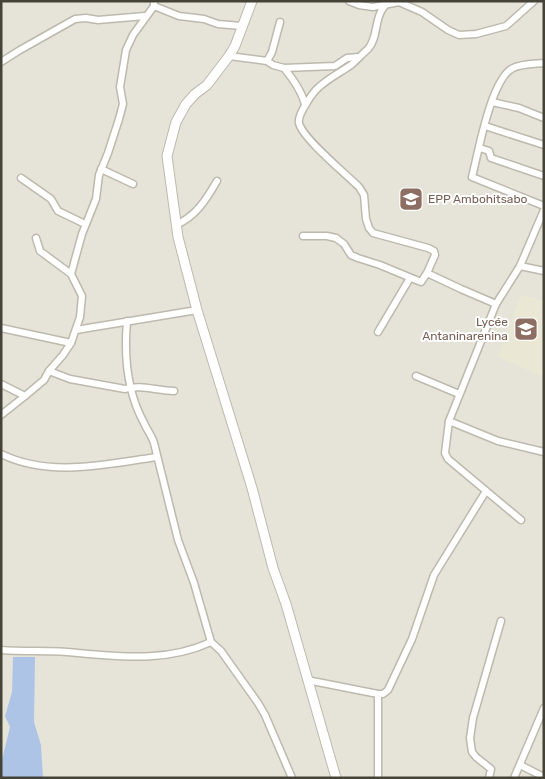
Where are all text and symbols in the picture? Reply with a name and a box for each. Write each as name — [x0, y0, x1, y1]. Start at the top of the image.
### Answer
school or university icon: EPP Ambohitsabo — [398, 186, 424, 212]
place label: EPP Ambohitsabo — [428, 192, 528, 206]
place label: Lycée Antaninarenina — [422, 315, 508, 343]
school or university icon: Lycée Antaninarenina — [513, 316, 539, 342]

